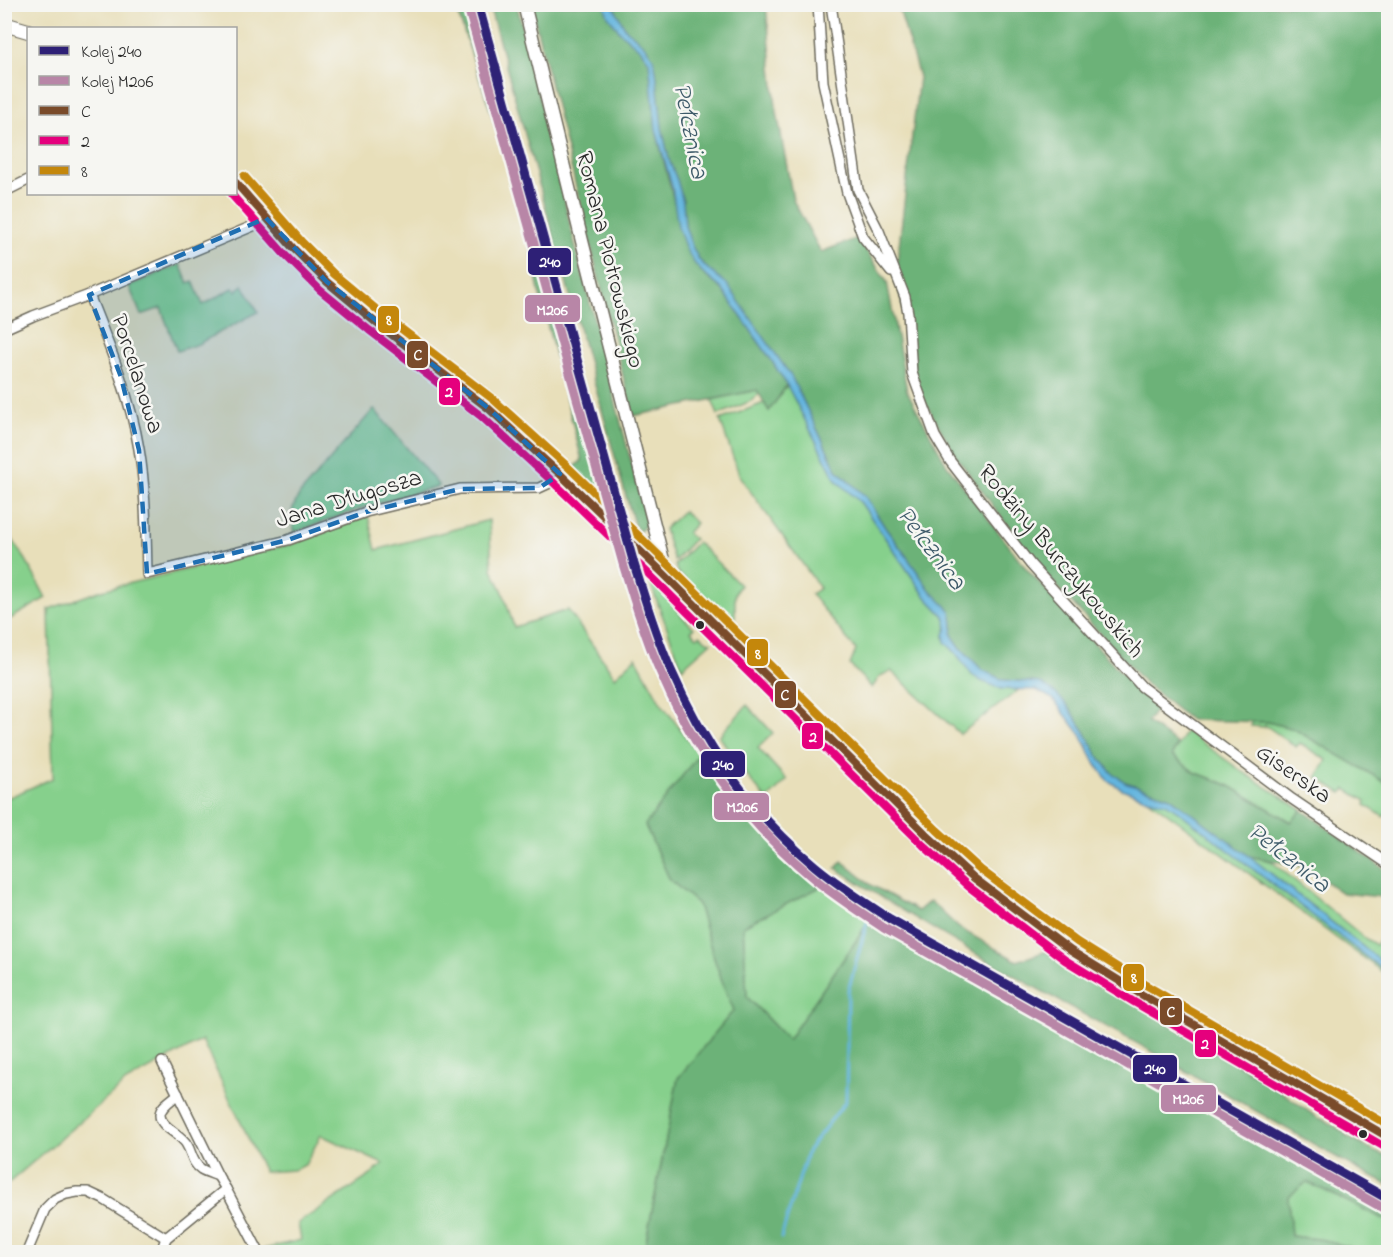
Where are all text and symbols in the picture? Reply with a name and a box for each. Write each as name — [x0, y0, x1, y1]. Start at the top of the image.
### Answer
legend — [27, 27, 237, 195]
text: Kolej 240 — [81, 40, 142, 66]
text: Kolej M206 — [81, 70, 153, 96]
water label: Pełcznica — [661, 80, 717, 183]
text: C — [81, 100, 91, 126]
text: 2 — [81, 130, 90, 156]
street label: Romana Piotrowskiego — [565, 148, 653, 372]
text: 8 — [81, 160, 88, 186]
line badge: 240 — [527, 247, 572, 276]
text: 240 — [538, 251, 561, 275]
line badge: M206 — [524, 294, 581, 323]
text: M206 — [536, 299, 569, 323]
line badge: 8 — [377, 305, 400, 334]
text: 8 — [385, 309, 392, 333]
street label: Porcelanowa — [100, 310, 172, 438]
line badge: C — [406, 340, 429, 369]
text: C — [414, 344, 423, 368]
line badge: 2 — [438, 377, 461, 406]
text: 2 — [444, 381, 453, 405]
street label: Rodziny Burczykowskich — [967, 457, 1152, 667]
street label: Jana Długosza — [272, 461, 426, 539]
water label: Pełcznica — [886, 499, 975, 600]
unlabelled marker — [694, 619, 706, 631]
line badge: 8 — [746, 638, 769, 667]
text: 8 — [754, 643, 761, 667]
line badge: C — [774, 680, 797, 709]
text: C — [781, 684, 790, 708]
line badge: 2 — [801, 722, 824, 750]
text: 2 — [808, 726, 817, 750]
street label: Giserska — [1248, 736, 1338, 814]
line badge: 240 — [700, 750, 746, 778]
text: 240 — [711, 754, 734, 778]
line badge: M206 — [713, 792, 770, 821]
text: M206 — [726, 796, 759, 820]
water label: Pełcznica — [1238, 814, 1338, 904]
line badge: 8 — [1122, 963, 1145, 992]
text: 8 — [1130, 967, 1137, 991]
line badge: C — [1159, 997, 1183, 1026]
text: C — [1167, 1001, 1176, 1025]
line badge: 2 — [1194, 1029, 1217, 1058]
text: 2 — [1200, 1033, 1209, 1057]
line badge: 240 — [1132, 1054, 1178, 1083]
text: 240 — [1143, 1058, 1166, 1082]
line badge: M206 — [1160, 1084, 1217, 1113]
text: M206 — [1172, 1088, 1205, 1112]
unlabelled marker — [1357, 1128, 1369, 1140]

